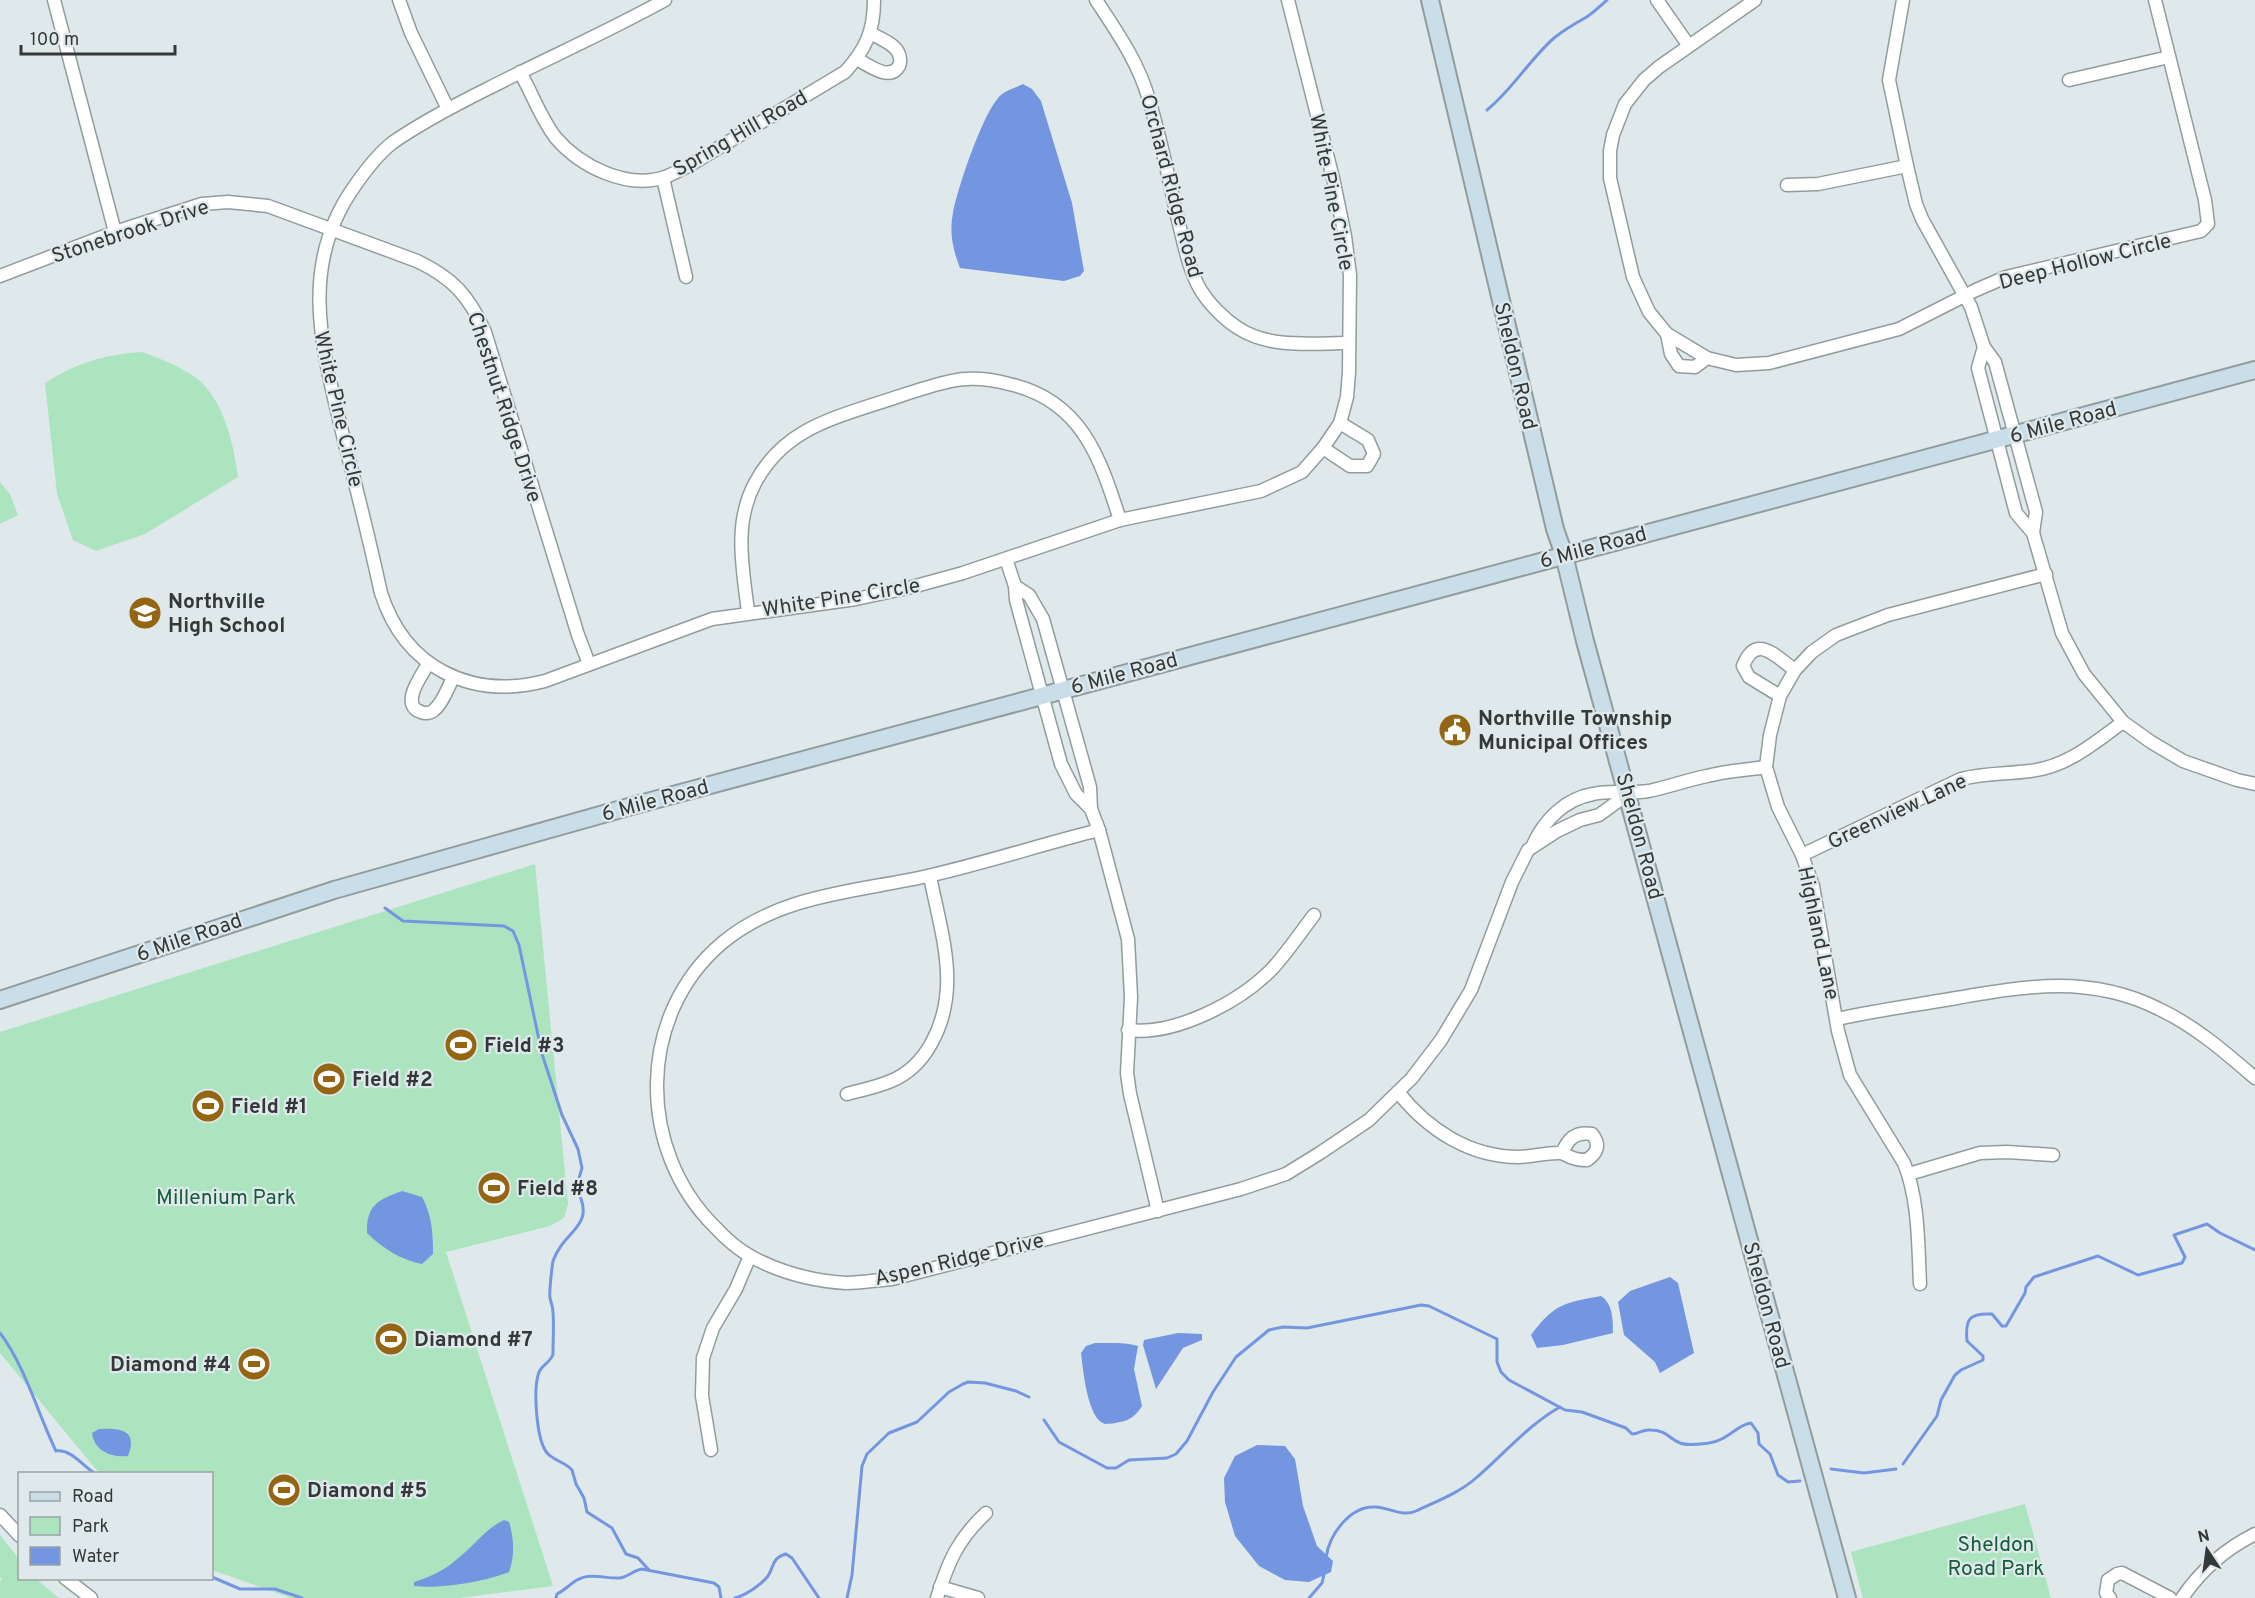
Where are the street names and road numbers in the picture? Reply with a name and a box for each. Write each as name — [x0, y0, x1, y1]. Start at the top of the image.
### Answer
street label: Spring Hill Road — [669, 85, 813, 184]
street label: Orchard Ridge Road — [1133, 92, 1208, 281]
street label: White Pine Circle — [1302, 111, 1359, 273]
street label: Stonebrook Drive — [48, 194, 213, 271]
street label: Deep Hollow Circle — [1996, 228, 2174, 297]
street label: Sheldon Road — [1487, 300, 1542, 433]
street label: Chestnut Ridge Drive — [460, 309, 547, 506]
street label: White Pine Circle — [306, 329, 369, 490]
street label: 6 Mile Road — [2007, 396, 2120, 451]
street label: 6 Mile Road — [1537, 521, 1650, 576]
street label: White Pine Circle — [760, 573, 922, 624]
street label: 6 Mile Road — [1068, 647, 1181, 702]
street label: Greenview Lane — [1824, 768, 1972, 856]
street label: Sheldon Road — [1609, 770, 1668, 903]
street label: 6 Mile Road — [599, 774, 712, 829]
street label: Highland Lane — [1790, 864, 1845, 1003]
street label: 6 Mile Road — [133, 908, 246, 969]
street label: Aspen Ridge Drive — [872, 1228, 1047, 1293]
street label: Sheldon Road — [1736, 1239, 1795, 1372]

